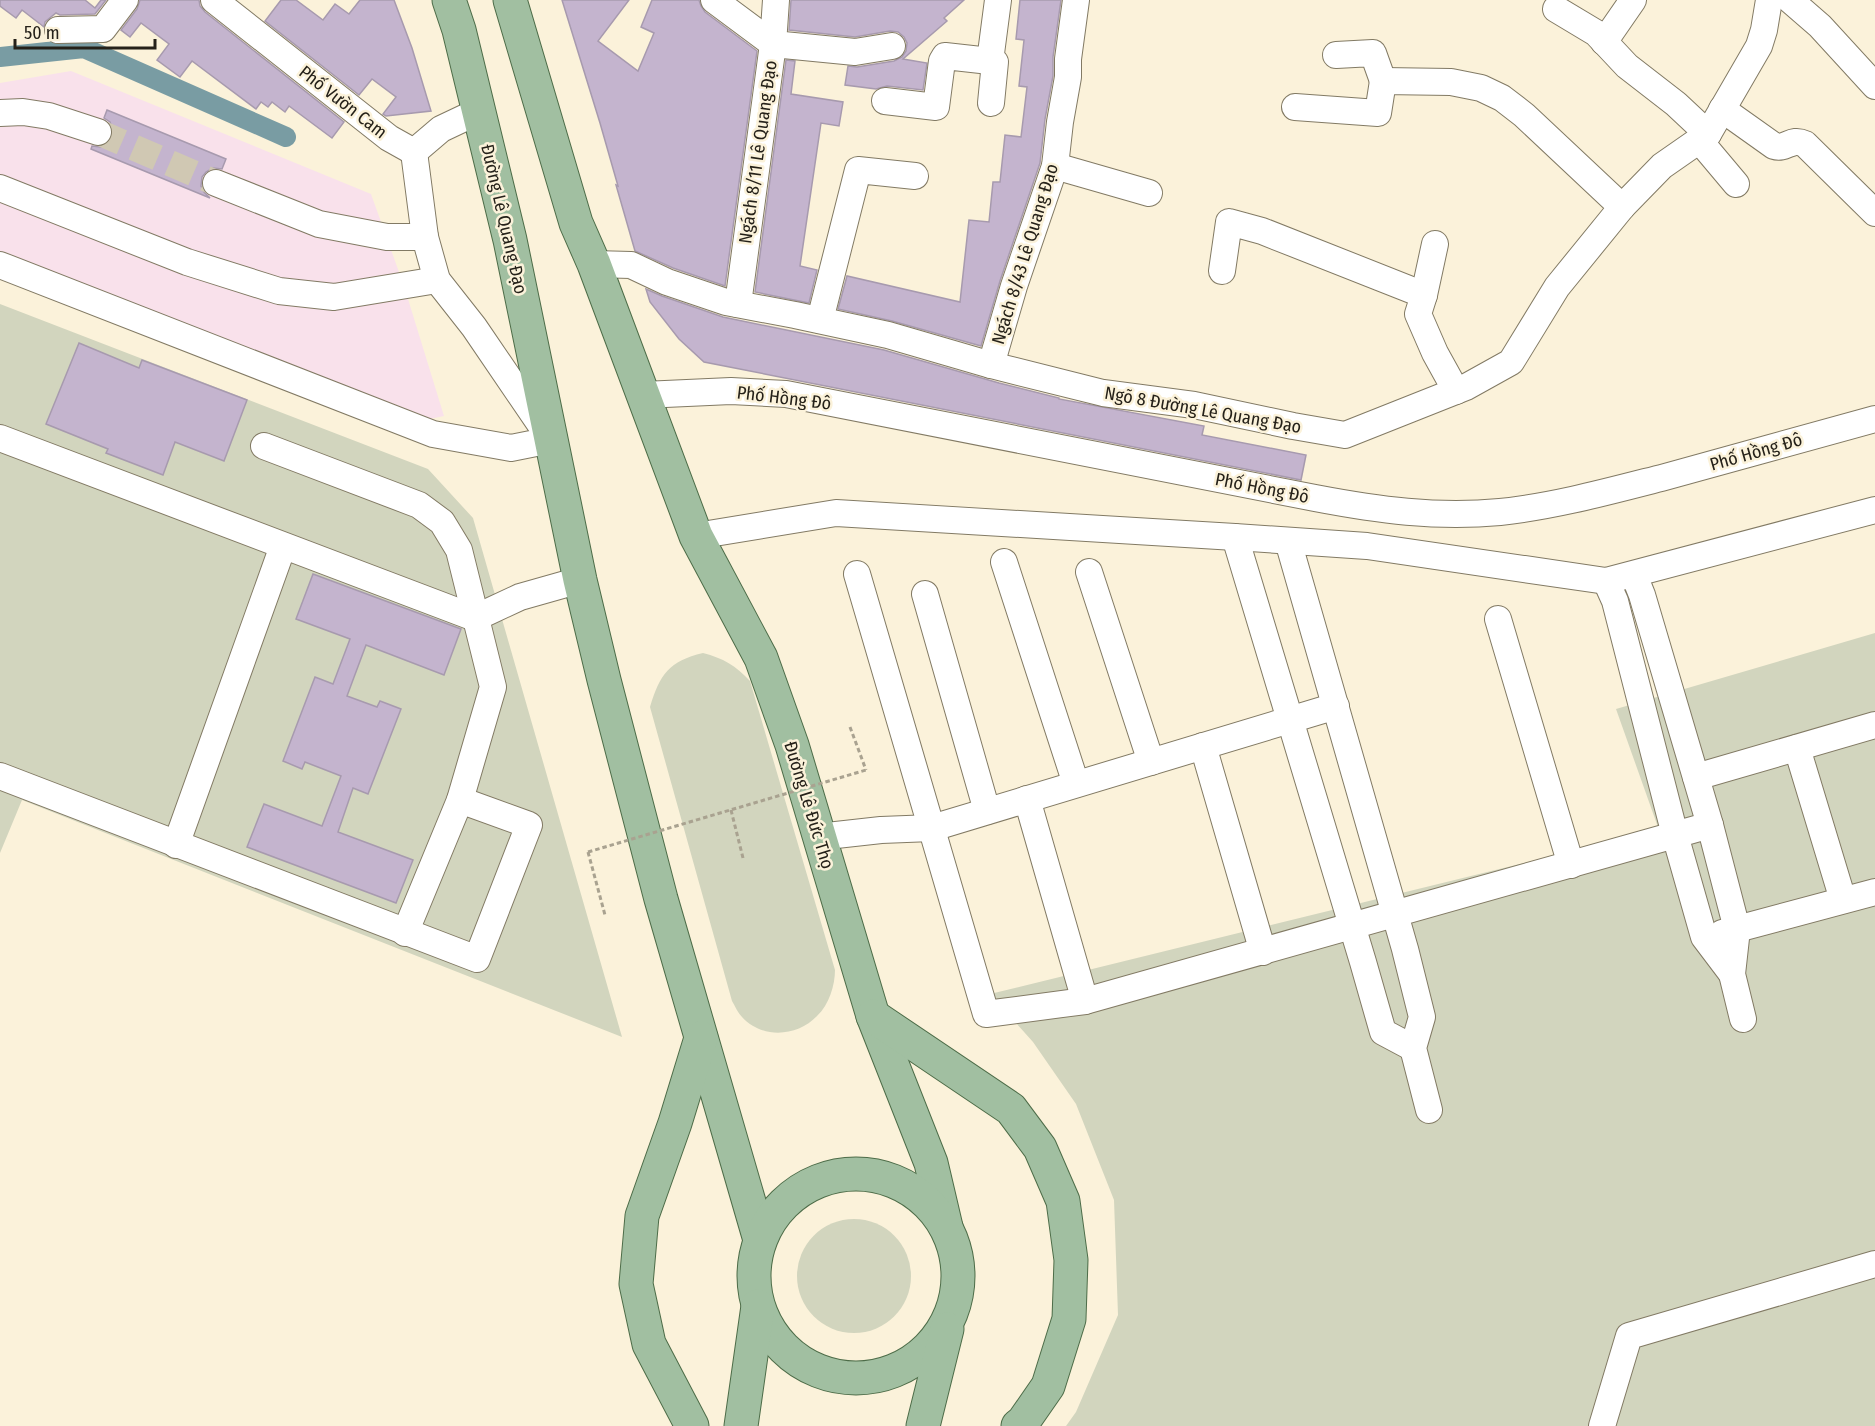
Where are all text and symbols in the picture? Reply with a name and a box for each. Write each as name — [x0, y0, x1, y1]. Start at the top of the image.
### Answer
scale bar — [15, 12, 154, 50]
text: 50 m — [24, 22, 60, 44]
street label: Ngách 8/11 Lê Quang Đạo — [734, 59, 782, 245]
street label: Phố Vườn Cam — [295, 61, 391, 143]
street label: Đường Lê Quang Đạo — [476, 142, 532, 296]
street label: Ngách 8/43 Lê Quang Đạo — [987, 161, 1063, 347]
street label: Phố Hồng Đô — [736, 381, 832, 415]
street label: Ngõ 8 Đường Lê Quang Đạo — [1103, 382, 1303, 438]
street label: Phố Hồng Đô — [1707, 428, 1805, 476]
street label: Phố Hồng Đô — [1213, 468, 1311, 508]
street label: Đường Lê Đức Thọ — [779, 738, 839, 872]

